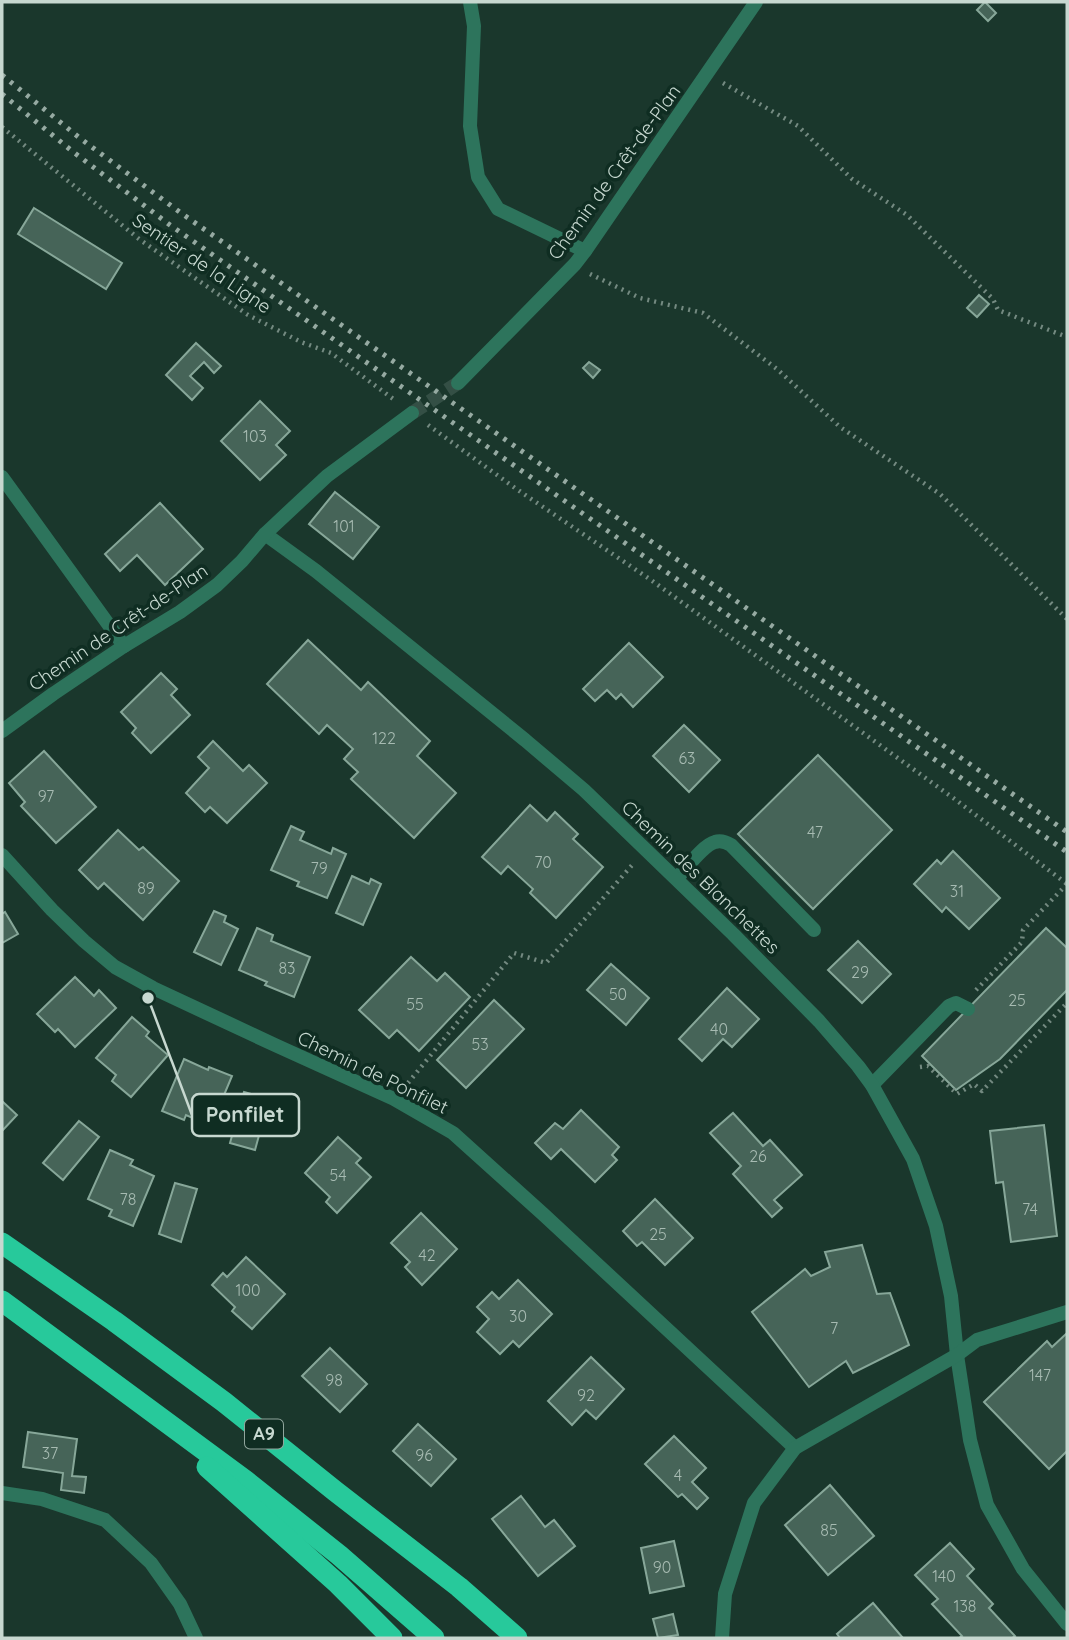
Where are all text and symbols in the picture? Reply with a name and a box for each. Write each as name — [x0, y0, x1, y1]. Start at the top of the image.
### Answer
street label: Chemin de Crêt-de-Plan — [542, 80, 686, 264]
street label: Sentier de la Ligne — [128, 208, 276, 318]
house number: 103 — [243, 426, 267, 446]
house number: 101 — [333, 516, 355, 536]
street label: Chemin de Crêt-de-Plan — [24, 558, 212, 696]
house number: 122 — [372, 728, 396, 748]
house number: 63 — [679, 748, 696, 768]
house number: 97 — [38, 786, 54, 806]
street label: Chemin des Blanchettes — [617, 795, 785, 959]
house number: 47 — [807, 822, 823, 842]
house number: 70 — [534, 852, 552, 872]
house number: 79 — [310, 858, 328, 878]
house number: 89 — [137, 878, 155, 898]
house number: 31 — [950, 881, 964, 901]
house number: 83 — [278, 958, 296, 978]
house number: 29 — [851, 962, 869, 982]
house number: 50 — [609, 984, 627, 1004]
house number: 25 — [1008, 990, 1026, 1010]
house number: 55 — [406, 994, 424, 1014]
house number: 40 — [710, 1019, 728, 1039]
street label: Chemin de Ponfilet — [294, 1025, 452, 1119]
house number: 53 — [471, 1034, 489, 1054]
callout: Ponfilet — [192, 1094, 299, 1136]
text: Ponfilet — [206, 1101, 284, 1127]
house number: 26 — [749, 1146, 767, 1166]
house number: 54 — [329, 1165, 347, 1185]
house number: 78 — [120, 1189, 136, 1209]
house number: 74 — [1022, 1199, 1038, 1219]
house number: 25 — [649, 1224, 667, 1244]
house number: 42 — [418, 1245, 436, 1265]
house number: 100 — [236, 1280, 260, 1300]
house number: 30 — [509, 1306, 527, 1326]
house number: 7 — [830, 1318, 838, 1338]
house number: 147 — [1029, 1365, 1051, 1385]
house number: 98 — [325, 1370, 343, 1390]
house number: 92 — [577, 1385, 595, 1405]
road number: A9 — [245, 1420, 283, 1448]
house number: 37 — [42, 1443, 58, 1463]
house number: 96 — [415, 1445, 433, 1465]
house number: 4 — [674, 1465, 682, 1485]
house number: 85 — [820, 1520, 838, 1540]
house number: 90 — [653, 1557, 671, 1577]
house number: 140 — [932, 1566, 956, 1586]
house number: 138 — [954, 1596, 976, 1616]

